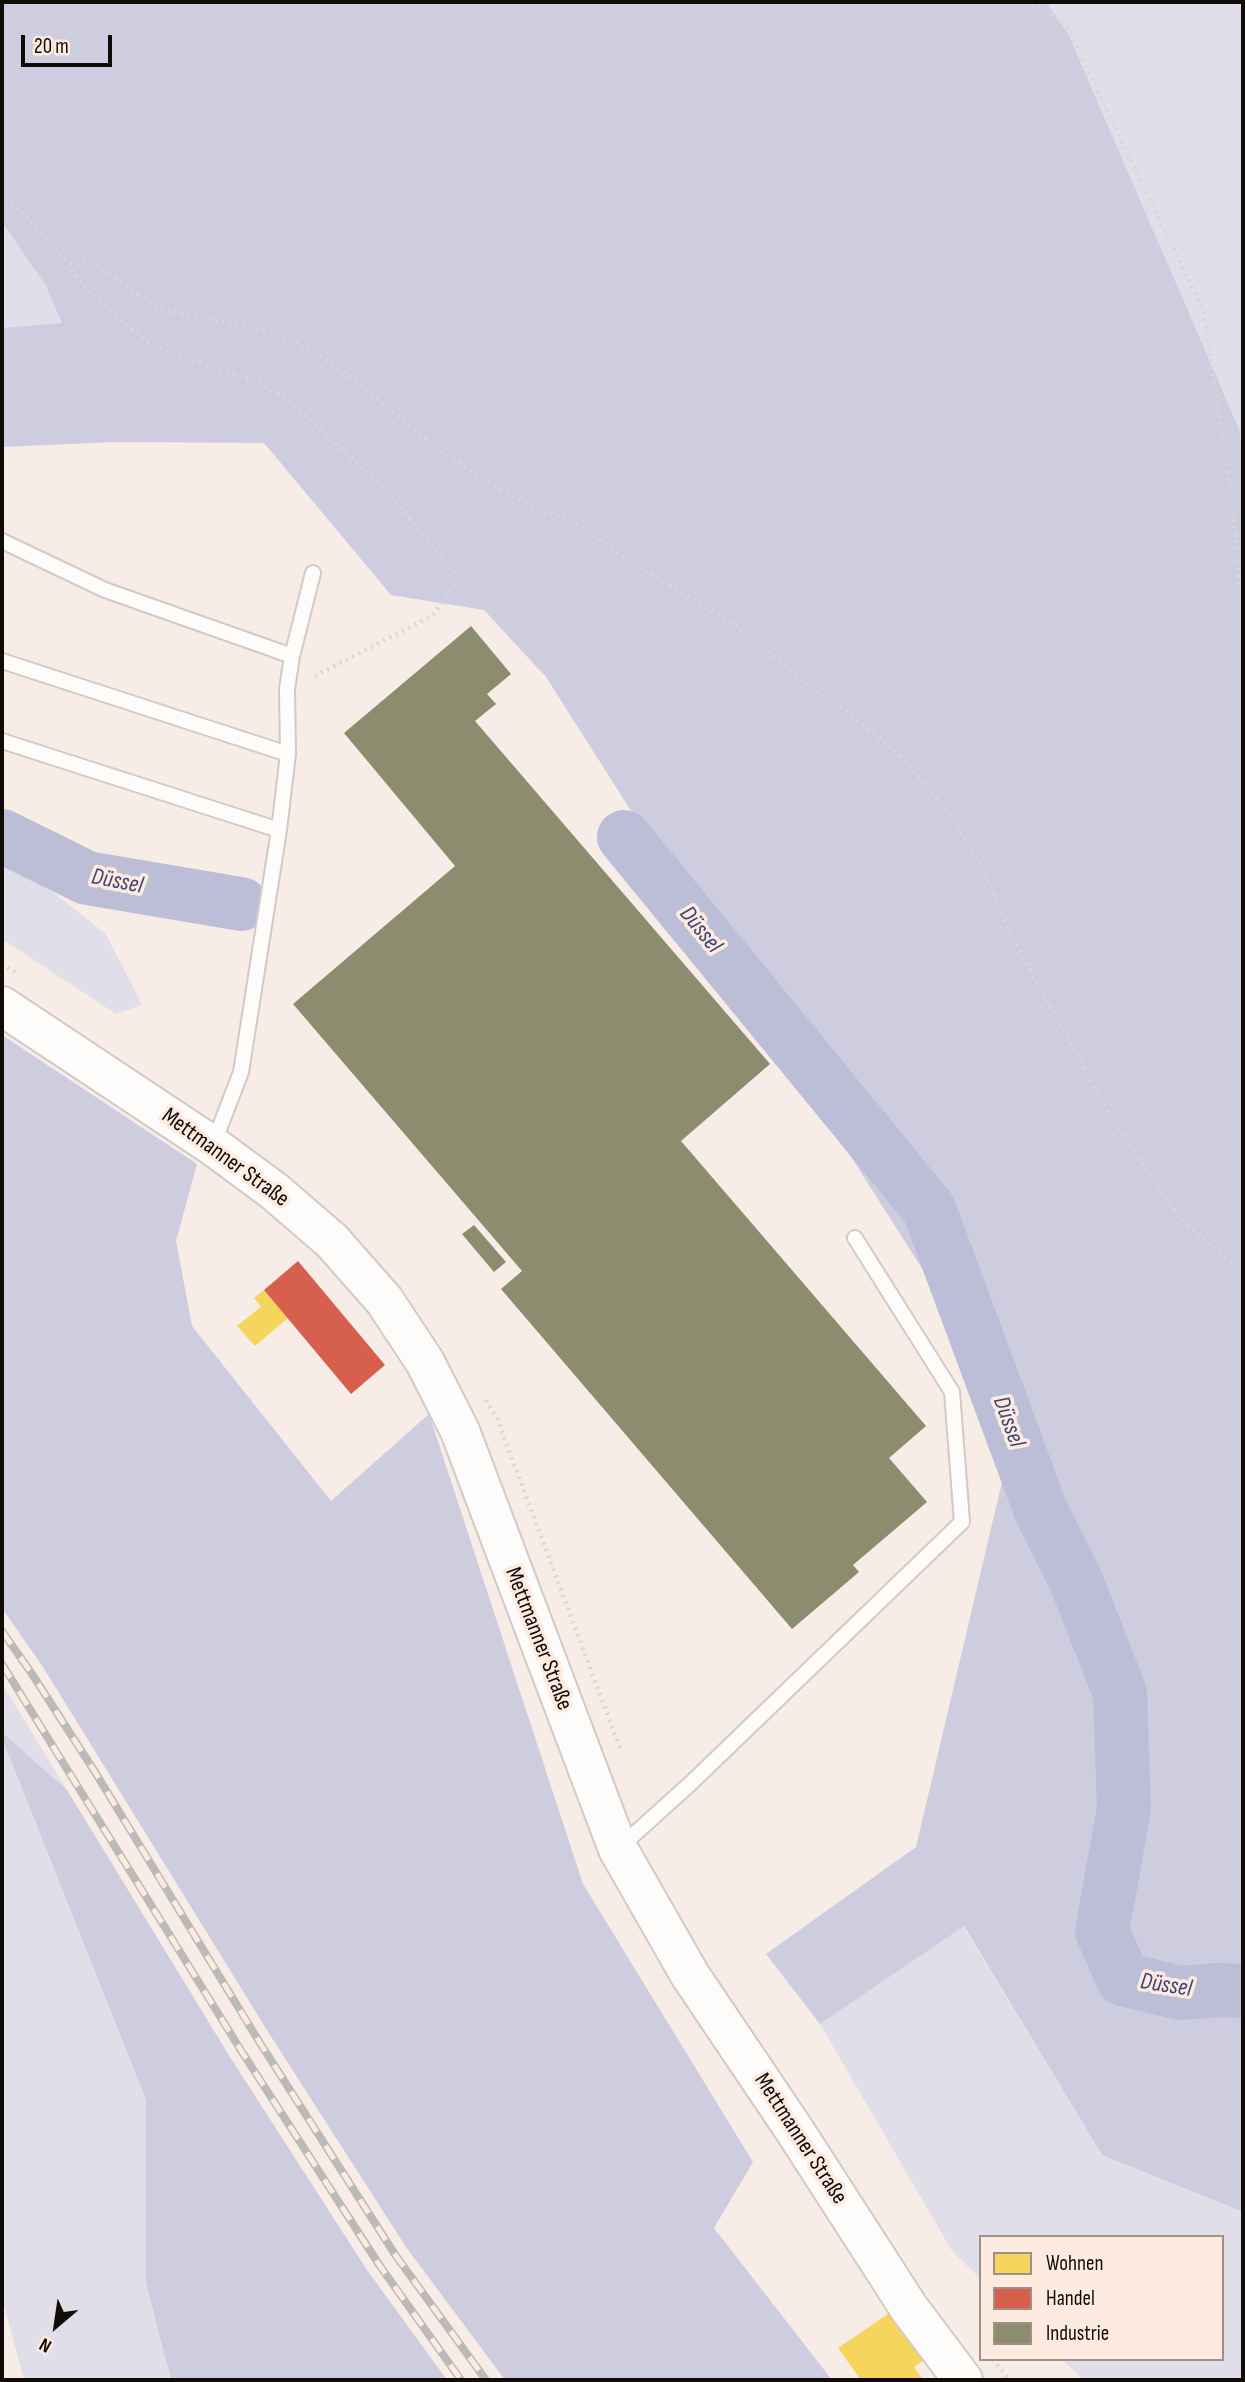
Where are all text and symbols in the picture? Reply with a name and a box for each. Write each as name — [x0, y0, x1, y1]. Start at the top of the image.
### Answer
scale bar — [24, 21, 116, 65]
text: 20 m — [34, 34, 69, 59]
water label: Düssel — [89, 863, 145, 901]
water label: Düssel — [672, 901, 728, 959]
street label: Mettmanner Straße — [156, 1103, 294, 1213]
water label: Düssel — [986, 1393, 1030, 1451]
street label: Mettmanner Straße — [498, 1564, 578, 1714]
water label: Düssel — [1138, 1968, 1194, 2004]
street label: Mettmanner Straße — [747, 2068, 853, 2210]
legend — [979, 2235, 1224, 2361]
text: Wohnen — [1046, 2251, 1103, 2276]
text: Handel — [1046, 2286, 1095, 2311]
north arrow — [21, 2291, 91, 2361]
text: Industrie — [1046, 2321, 1109, 2346]
text: N — [36, 2332, 56, 2357]

